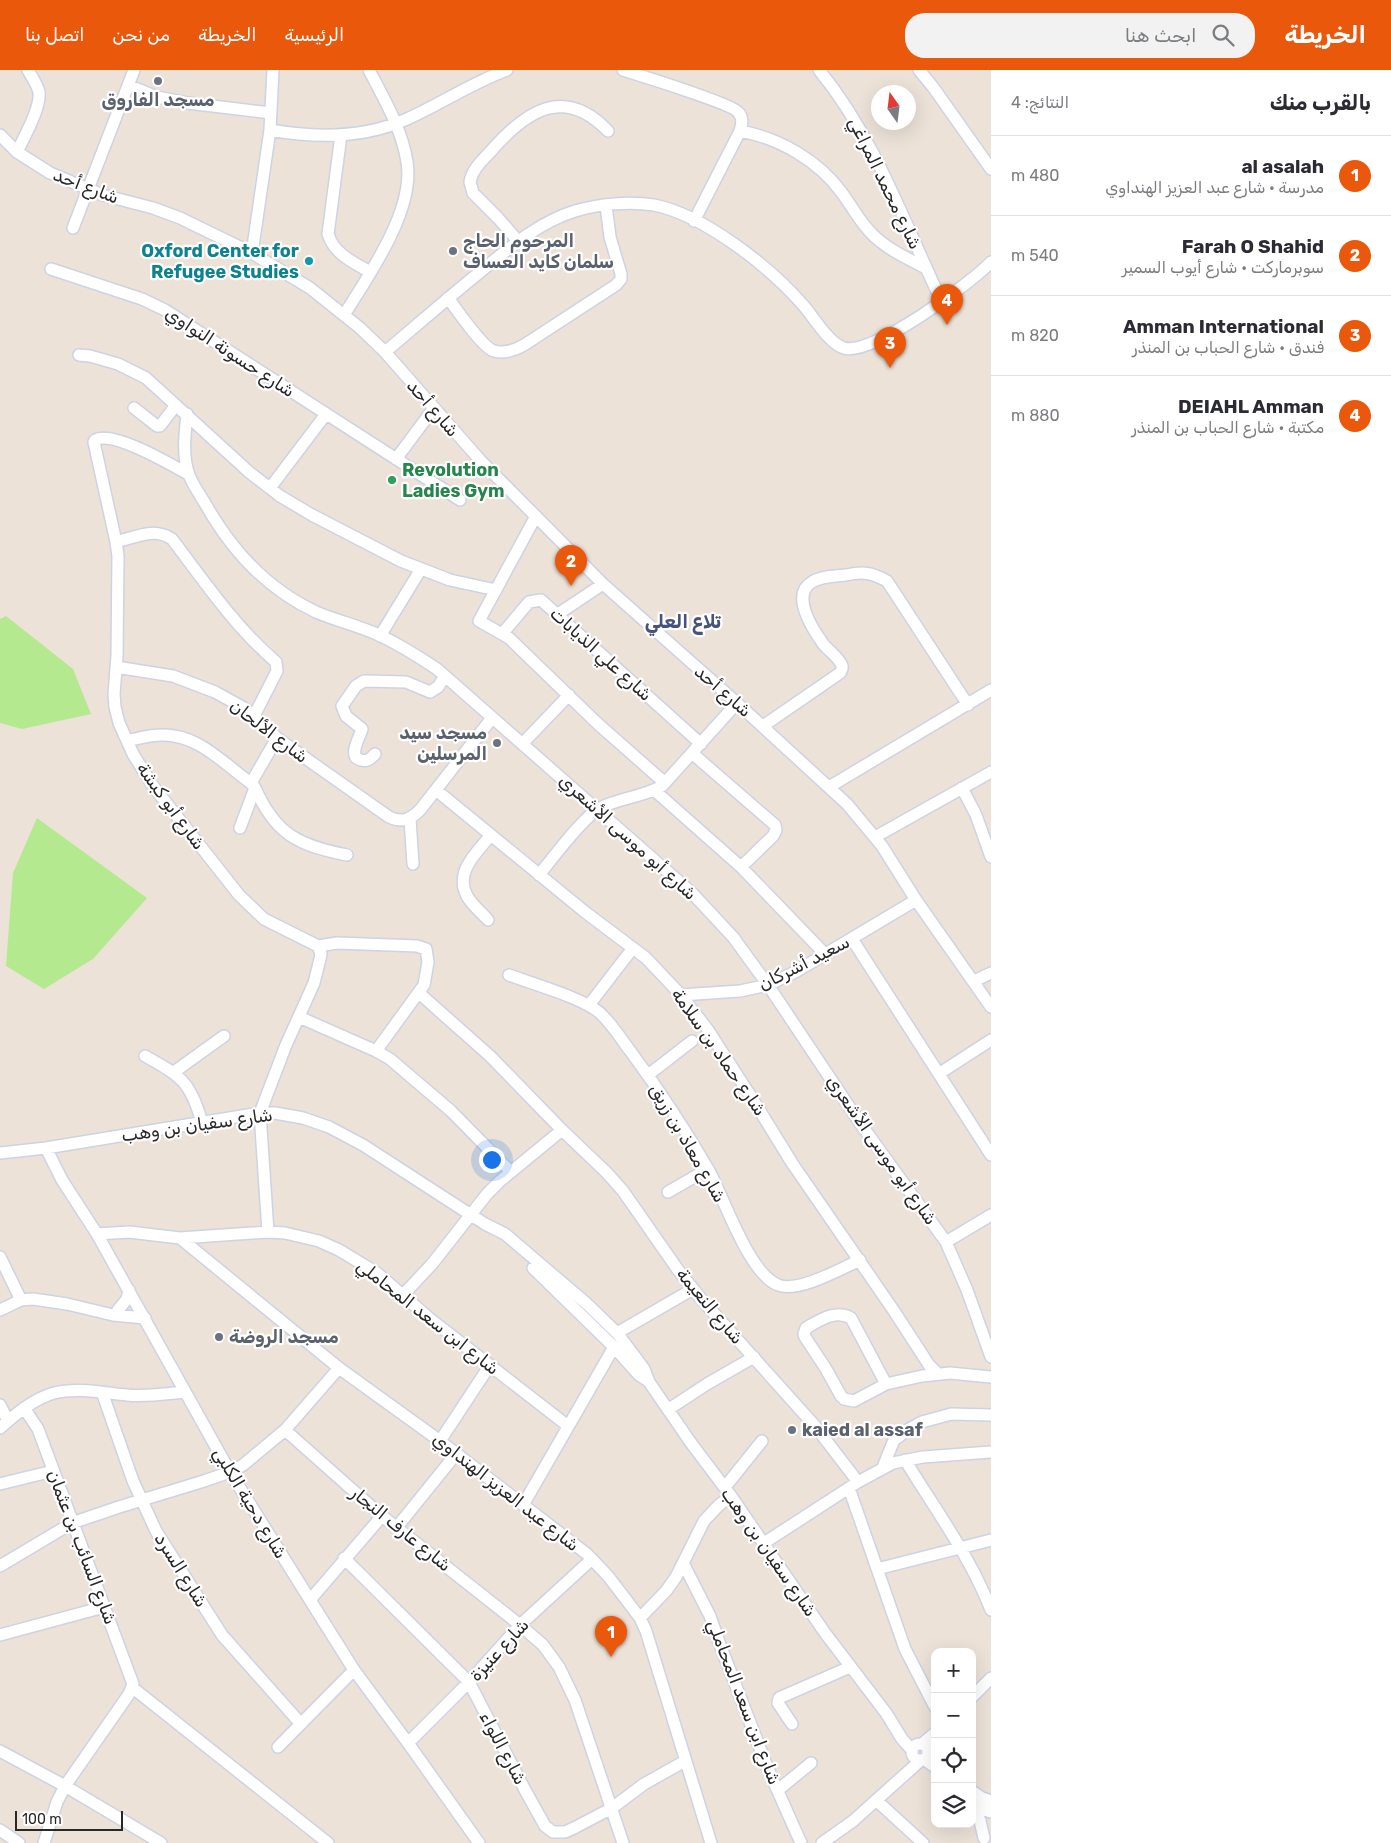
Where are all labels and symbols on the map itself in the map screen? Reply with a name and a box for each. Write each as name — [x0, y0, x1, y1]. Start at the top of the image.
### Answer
marker: مسجد الفاروق — [152, 75, 164, 87]
north arrow — [871, 85, 916, 130]
place label: مسجد الفاروق — [101, 89, 215, 111]
street label: شارع محمد المراغي — [842, 113, 927, 254]
street label: شارع أحد — [50, 163, 122, 210]
place label: المرحوم الحاج سلمان كايد العساف — [463, 230, 614, 273]
place label: Oxford Center for Refugee Studies — [141, 240, 299, 283]
marker: المرحوم الحاج سلمان كايد العساف — [447, 245, 459, 257]
marker: Oxford Center for Refugee Studies — [303, 255, 315, 267]
pin: 4 — [931, 284, 963, 325]
street label: شارع حسونة النواوي — [161, 302, 299, 403]
pin: 3 — [874, 327, 906, 368]
street label: شارع أحد — [401, 375, 464, 442]
place label: Revolution Ladies Gym — [402, 459, 505, 502]
marker: Revolution Ladies Gym — [386, 474, 398, 486]
pin: 2 — [555, 545, 587, 586]
street label: شارع علي الذيابات — [544, 602, 657, 707]
district label: تلاع العلي — [645, 610, 722, 636]
street label: شارع أحد — [689, 660, 756, 723]
street label: شارع الألحان — [225, 694, 313, 768]
place label: مسجد سيد المرسلين — [399, 722, 487, 765]
marker: مسجد سيد المرسلين — [491, 737, 503, 749]
street label: شارع أبو كبشة — [131, 758, 210, 855]
street label: شارع أبو موسى الأشعري — [554, 769, 701, 905]
street label: سعيد أشركان — [755, 931, 853, 995]
street label: شارع حماد بن سلامة — [666, 984, 771, 1121]
street label: شارع أبو موسى الأشعري — [821, 1071, 942, 1230]
street label: شارع معاذ بن زريق — [644, 1080, 731, 1207]
street label: شارع سفيان بن وهب — [120, 1103, 274, 1147]
your location — [479, 1147, 505, 1173]
street label: شارع ابن سعد المحاملي — [351, 1254, 504, 1381]
street label: شارع النعيمة — [671, 1263, 748, 1349]
place label: مسجد الروضة — [229, 1326, 339, 1348]
marker: مسجد الروضة — [213, 1331, 225, 1343]
place label: kaied al assaf — [802, 1419, 923, 1441]
marker: kaied al assaf — [786, 1424, 798, 1436]
street label: شارع عبد العزيز الهنداوي — [428, 1428, 584, 1557]
street label: شارع دحية الكلبي — [206, 1443, 292, 1564]
street label: شارع السائب بن عثمان — [41, 1467, 122, 1628]
street label: شارع عارف النجار — [345, 1481, 456, 1577]
street label: شارع سفيان بن وهب — [715, 1483, 822, 1621]
street label: شارع السرد — [149, 1529, 212, 1612]
street label: شارع عنيزة — [464, 1614, 534, 1687]
pin: 1 — [595, 1616, 627, 1657]
street label: شارع ابن سعد المحاملي — [700, 1616, 786, 1788]
street label: شارع اللواء — [474, 1708, 531, 1789]
scale bar — [15, 1808, 122, 1831]

